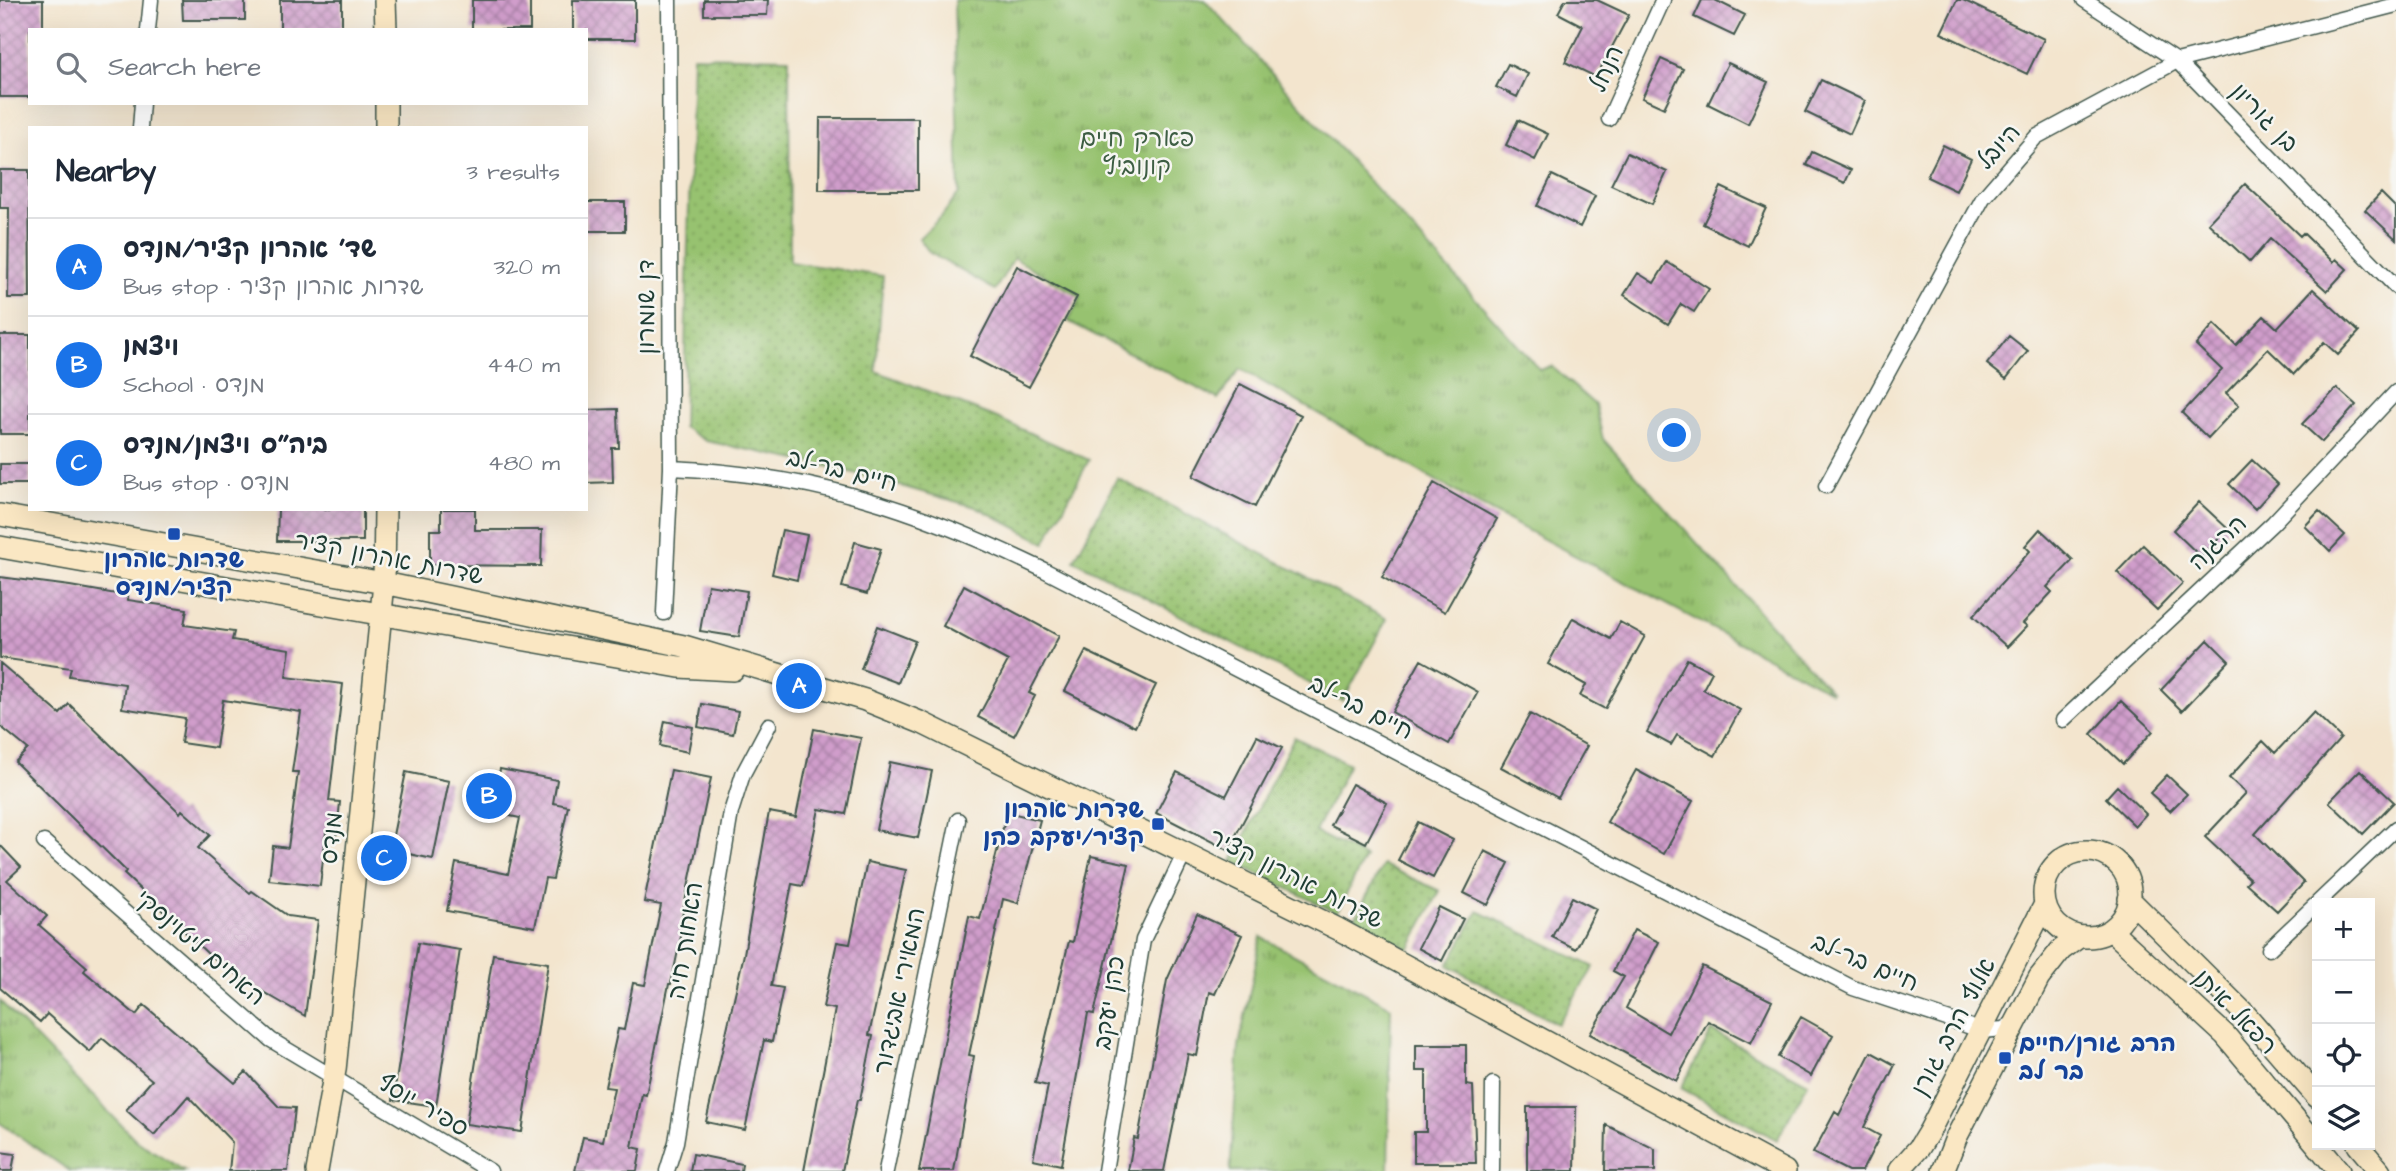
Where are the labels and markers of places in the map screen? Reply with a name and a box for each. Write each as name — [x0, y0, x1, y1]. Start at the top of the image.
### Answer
marker: שדרות אהרון קציר/מנדס — [166, 526, 182, 542]
place label: שדרות אהרון קציר/מנדס — [104, 543, 244, 605]
pin: A — [776, 660, 822, 712]
pin: B — [466, 770, 512, 822]
place label: שדרות אהרון קציר/יעקב כהן — [983, 793, 1144, 855]
marker: שדרות אהרון קציר/יעקב כהן — [1150, 816, 1166, 832]
pin: C — [361, 832, 407, 884]
place label: הרב גורן/חיים בר לב — [2018, 1027, 2176, 1089]
marker: הרב גורן/חיים בר לב — [1997, 1050, 2013, 1066]

